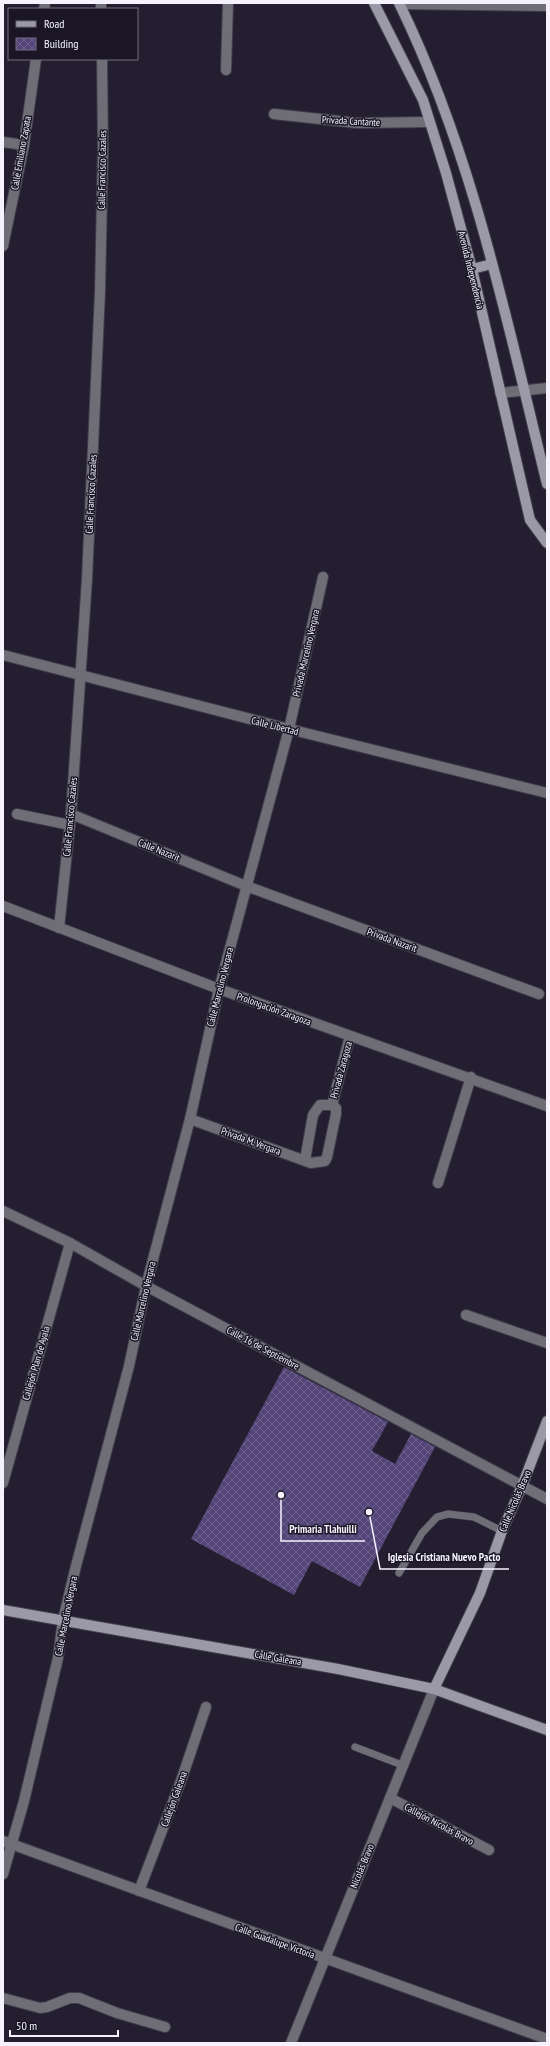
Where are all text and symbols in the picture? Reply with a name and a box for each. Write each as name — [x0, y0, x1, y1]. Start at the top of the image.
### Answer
legend — [8, 8, 138, 60]
text: Road — [44, 16, 64, 31]
text: Building — [44, 36, 79, 51]
street label: Privada Cantante — [322, 113, 380, 129]
street label: Calle Emiliano Zapata — [8, 115, 34, 191]
street label: Calle Francisco Cazales — [95, 130, 109, 210]
street label: Avenida Independencia — [455, 230, 487, 310]
street label: Calle Francisco Cazales — [82, 453, 100, 534]
street label: Privada Marcelino Vergara — [290, 608, 322, 698]
street label: Calle Libertad — [250, 714, 300, 738]
street label: Calle Francisco Cazales — [60, 776, 80, 857]
street label: Calle Nazarit — [136, 836, 182, 864]
street label: Privada Nazarit — [365, 925, 419, 955]
street label: Calle Marcelino Vergara — [204, 946, 236, 1028]
street label: Prolongación Zaragoza — [235, 990, 313, 1028]
street label: Privada Zaragoza — [327, 1040, 355, 1100]
street label: Privada M. Vergara — [219, 1124, 283, 1158]
street label: Calle Marcelino Vergara — [128, 1260, 158, 1342]
street label: Calle 16 de Septiembre — [224, 1323, 302, 1373]
street label: Callejón Plan de Ayala — [19, 1324, 53, 1402]
street label: Calle Nicolás Bravo — [496, 1468, 534, 1534]
callout: Primaria Tlahuilli — [281, 1518, 365, 1541]
text: Primaria Tlahuilli — [289, 1522, 357, 1536]
callout: Iglesia Cristiana Nuevo Pacto — [380, 1546, 509, 1569]
text: Iglesia Cristiana Nuevo Pacto — [388, 1550, 500, 1564]
street label: Calle Marcelino Vergara — [52, 1575, 80, 1657]
street label: Calle Galeana — [254, 1648, 302, 1668]
street label: Callejón Galeana — [158, 1770, 190, 1828]
street label: Callejón Nicolás Bravo — [402, 1800, 476, 1848]
street label: Nicolás Bravo — [347, 1842, 377, 1890]
street label: Calle Guadalupe Victoria — [233, 1920, 317, 1962]
scale bar — [10, 2012, 118, 2038]
text: 50 m — [16, 2018, 37, 2033]

